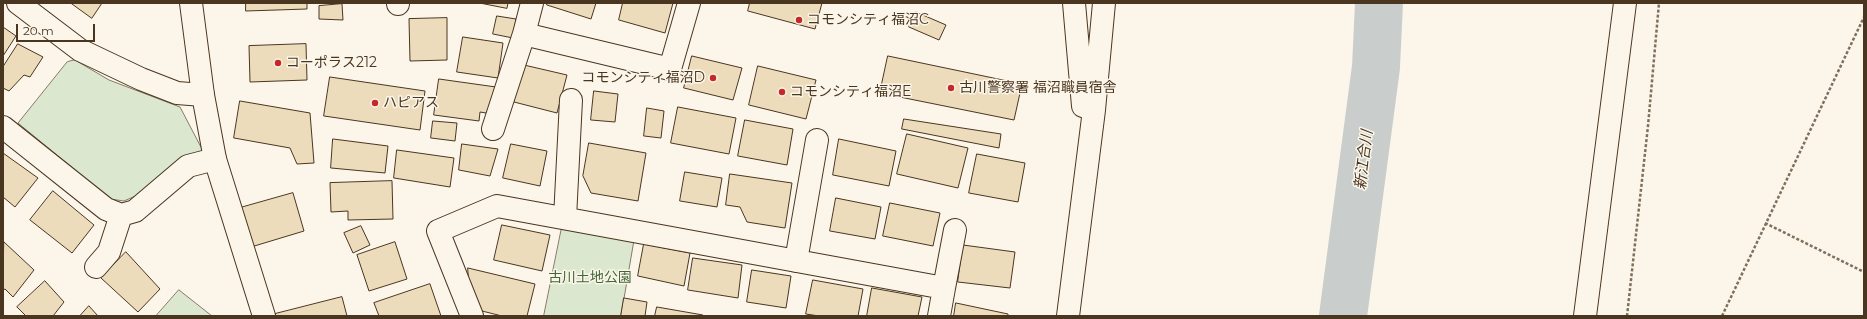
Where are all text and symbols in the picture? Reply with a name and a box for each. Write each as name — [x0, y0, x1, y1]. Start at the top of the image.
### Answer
place label: コモンシティ福沼C — [807, 12, 929, 28]
marker: コモンシティ福沼C — [794, 15, 804, 25]
scale bar — [18, 16, 97, 42]
text: 20 m — [23, 23, 54, 38]
place label: コーポラス212 — [286, 55, 377, 71]
marker: コーポラス212 — [273, 58, 283, 68]
place label: コモンシティ福沼D — [581, 70, 705, 86]
marker: コモンシティ福沼D — [708, 73, 718, 83]
place label: 古川警察署 福沼職員宿舎 — [959, 80, 1117, 96]
marker: 古川警察署 福沼職員宿舎 — [946, 83, 956, 93]
place label: コモンシティ福沼E — [790, 84, 911, 100]
marker: コモンシティ福沼E — [777, 87, 787, 97]
place label: ハピアス — [383, 95, 439, 111]
marker: ハピアス — [370, 98, 380, 108]
water label: 新江合川 — [1351, 129, 1377, 191]
park label: 古川土地公園 — [548, 270, 632, 286]

